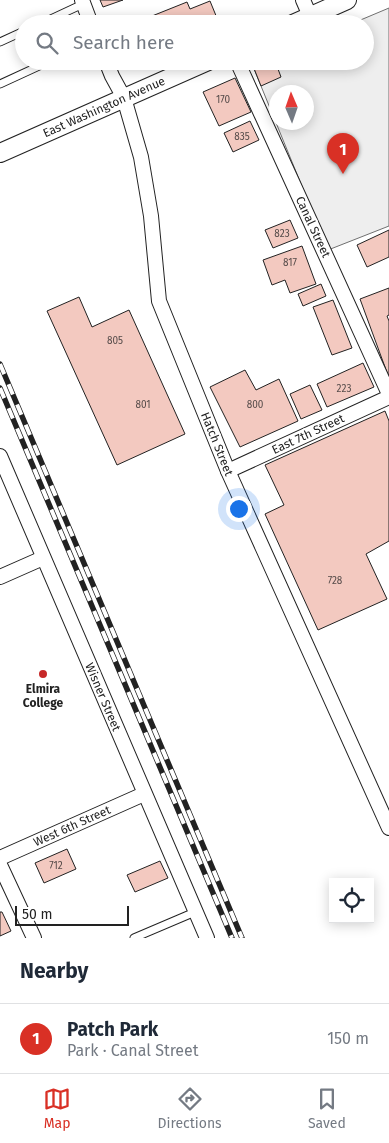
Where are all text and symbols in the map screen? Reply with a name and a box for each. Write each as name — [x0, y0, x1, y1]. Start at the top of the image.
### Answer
search box — [15, 15, 374, 70]
icon: search — [33, 29, 61, 57]
text: Search here — [73, 31, 174, 54]
street label: East Washington Avenue — [41, 74, 167, 140]
north arrow — [269, 85, 314, 130]
house number: 170 — [216, 94, 231, 106]
house number: 835 — [234, 131, 250, 143]
pin: 1 — [327, 133, 359, 174]
street label: Canal Street — [293, 194, 334, 260]
house number: 823 — [274, 228, 290, 240]
house number: 817 — [283, 257, 298, 269]
house number: 805 — [107, 335, 123, 347]
house number: 223 — [337, 383, 351, 395]
house number: 801 — [135, 399, 151, 411]
house number: 800 — [247, 399, 264, 411]
street label: Hatch Street — [198, 410, 236, 478]
street label: East 7th Street — [270, 411, 347, 457]
your location — [226, 496, 252, 522]
house number: 728 — [328, 575, 343, 587]
street label: Wisner Street — [82, 661, 124, 734]
marker: Elmira College — [37, 668, 49, 680]
place label: Elmira College — [23, 682, 64, 710]
street label: West 6th Street — [31, 802, 113, 849]
house number: 712 — [49, 860, 63, 872]
map controls — [329, 878, 374, 923]
button: locate — [329, 878, 374, 923]
scale bar — [15, 903, 129, 926]
text: 50 m — [22, 906, 53, 923]
text: Nearby — [20, 958, 88, 984]
text: Patch Park — [67, 1018, 158, 1041]
text: 1 — [32, 1029, 40, 1048]
text: 150 m — [327, 1029, 369, 1048]
text: Park · Canal Street — [67, 1041, 199, 1060]
tab: Map — [43, 1085, 71, 1132]
tab: Directions — [157, 1085, 222, 1132]
tab: Saved — [308, 1085, 346, 1132]

